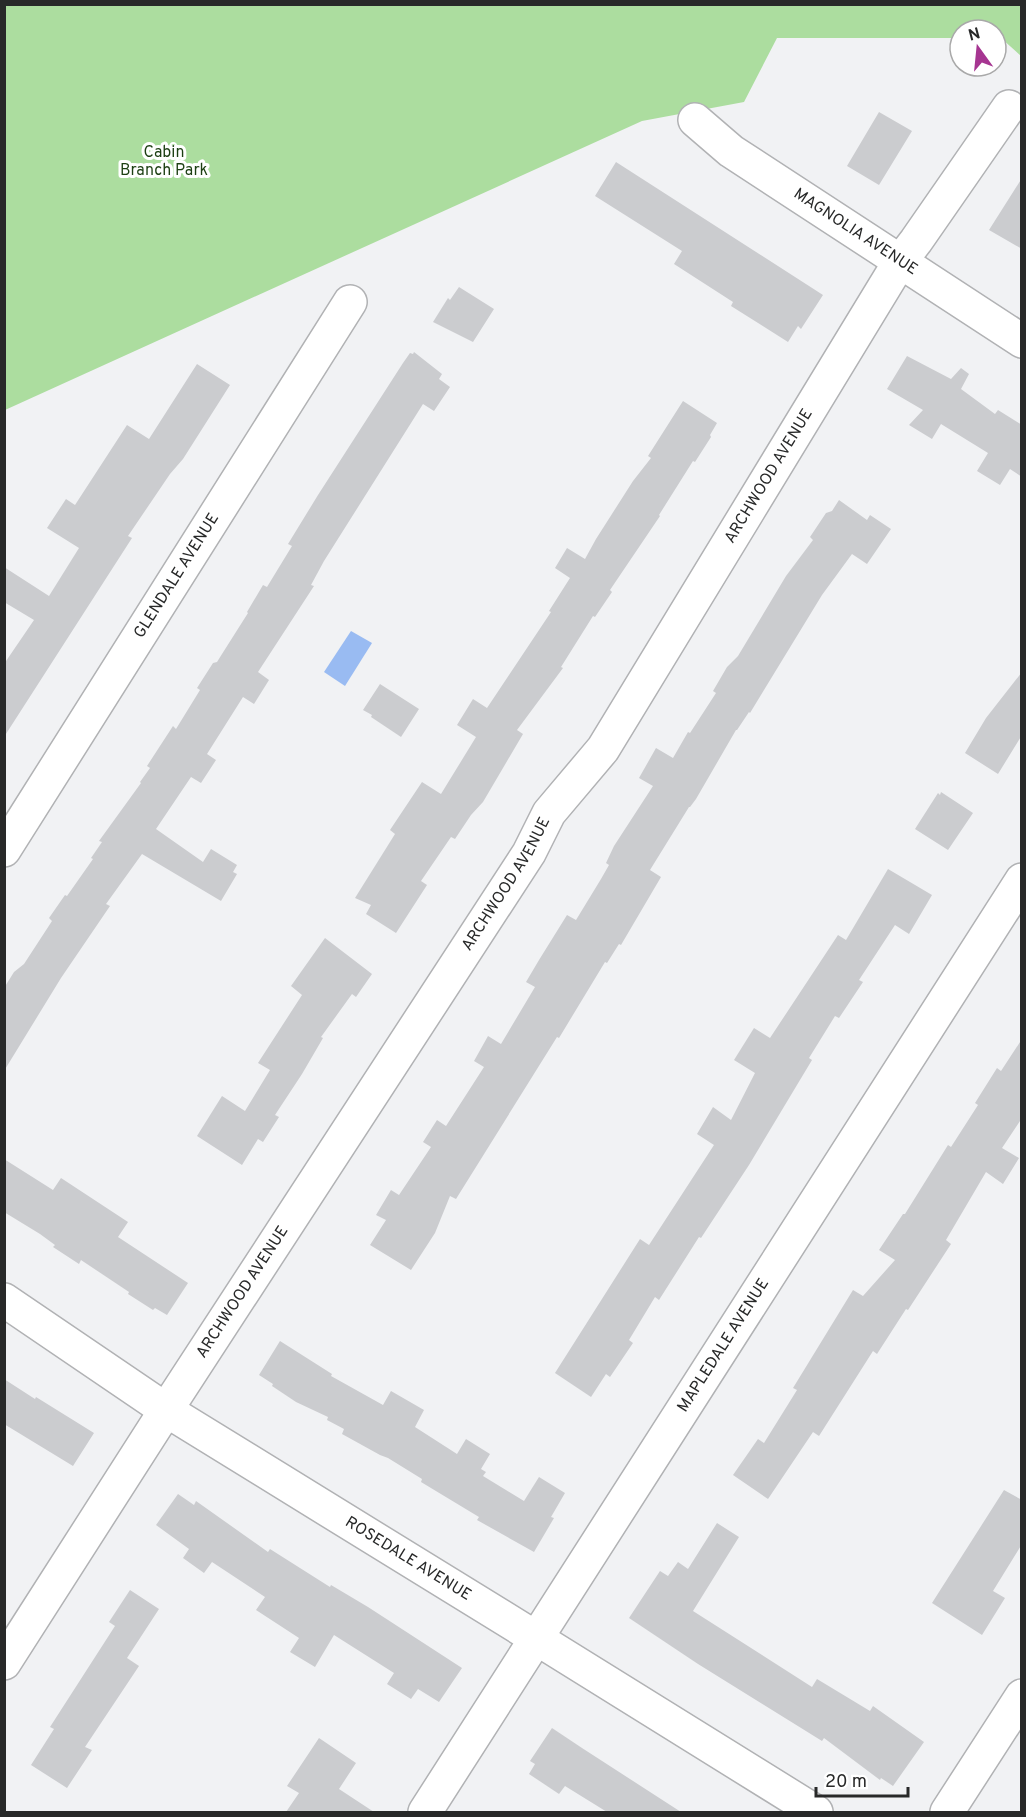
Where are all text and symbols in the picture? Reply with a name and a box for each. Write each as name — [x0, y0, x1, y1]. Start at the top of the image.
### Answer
north arrow — [948, 18, 1008, 78]
text: N — [966, 24, 983, 47]
park label: Cabin Branch Park — [120, 143, 208, 181]
street label: MAGNOLIA AVENUE — [790, 184, 921, 280]
street label: ARCHWOOD AVENUE — [720, 405, 818, 547]
street label: GLENDALE AVENUE — [130, 510, 224, 642]
street label: ARCHWOOD AVENUE — [458, 814, 555, 955]
street label: ARCHWOOD AVENUE — [192, 1222, 293, 1362]
street label: MAPLEDALE AVENUE — [674, 1275, 774, 1416]
street label: ROSEDALE AVENUE — [341, 1513, 475, 1606]
scale bar — [816, 1760, 908, 1798]
text: 20 m — [825, 1771, 867, 1794]

